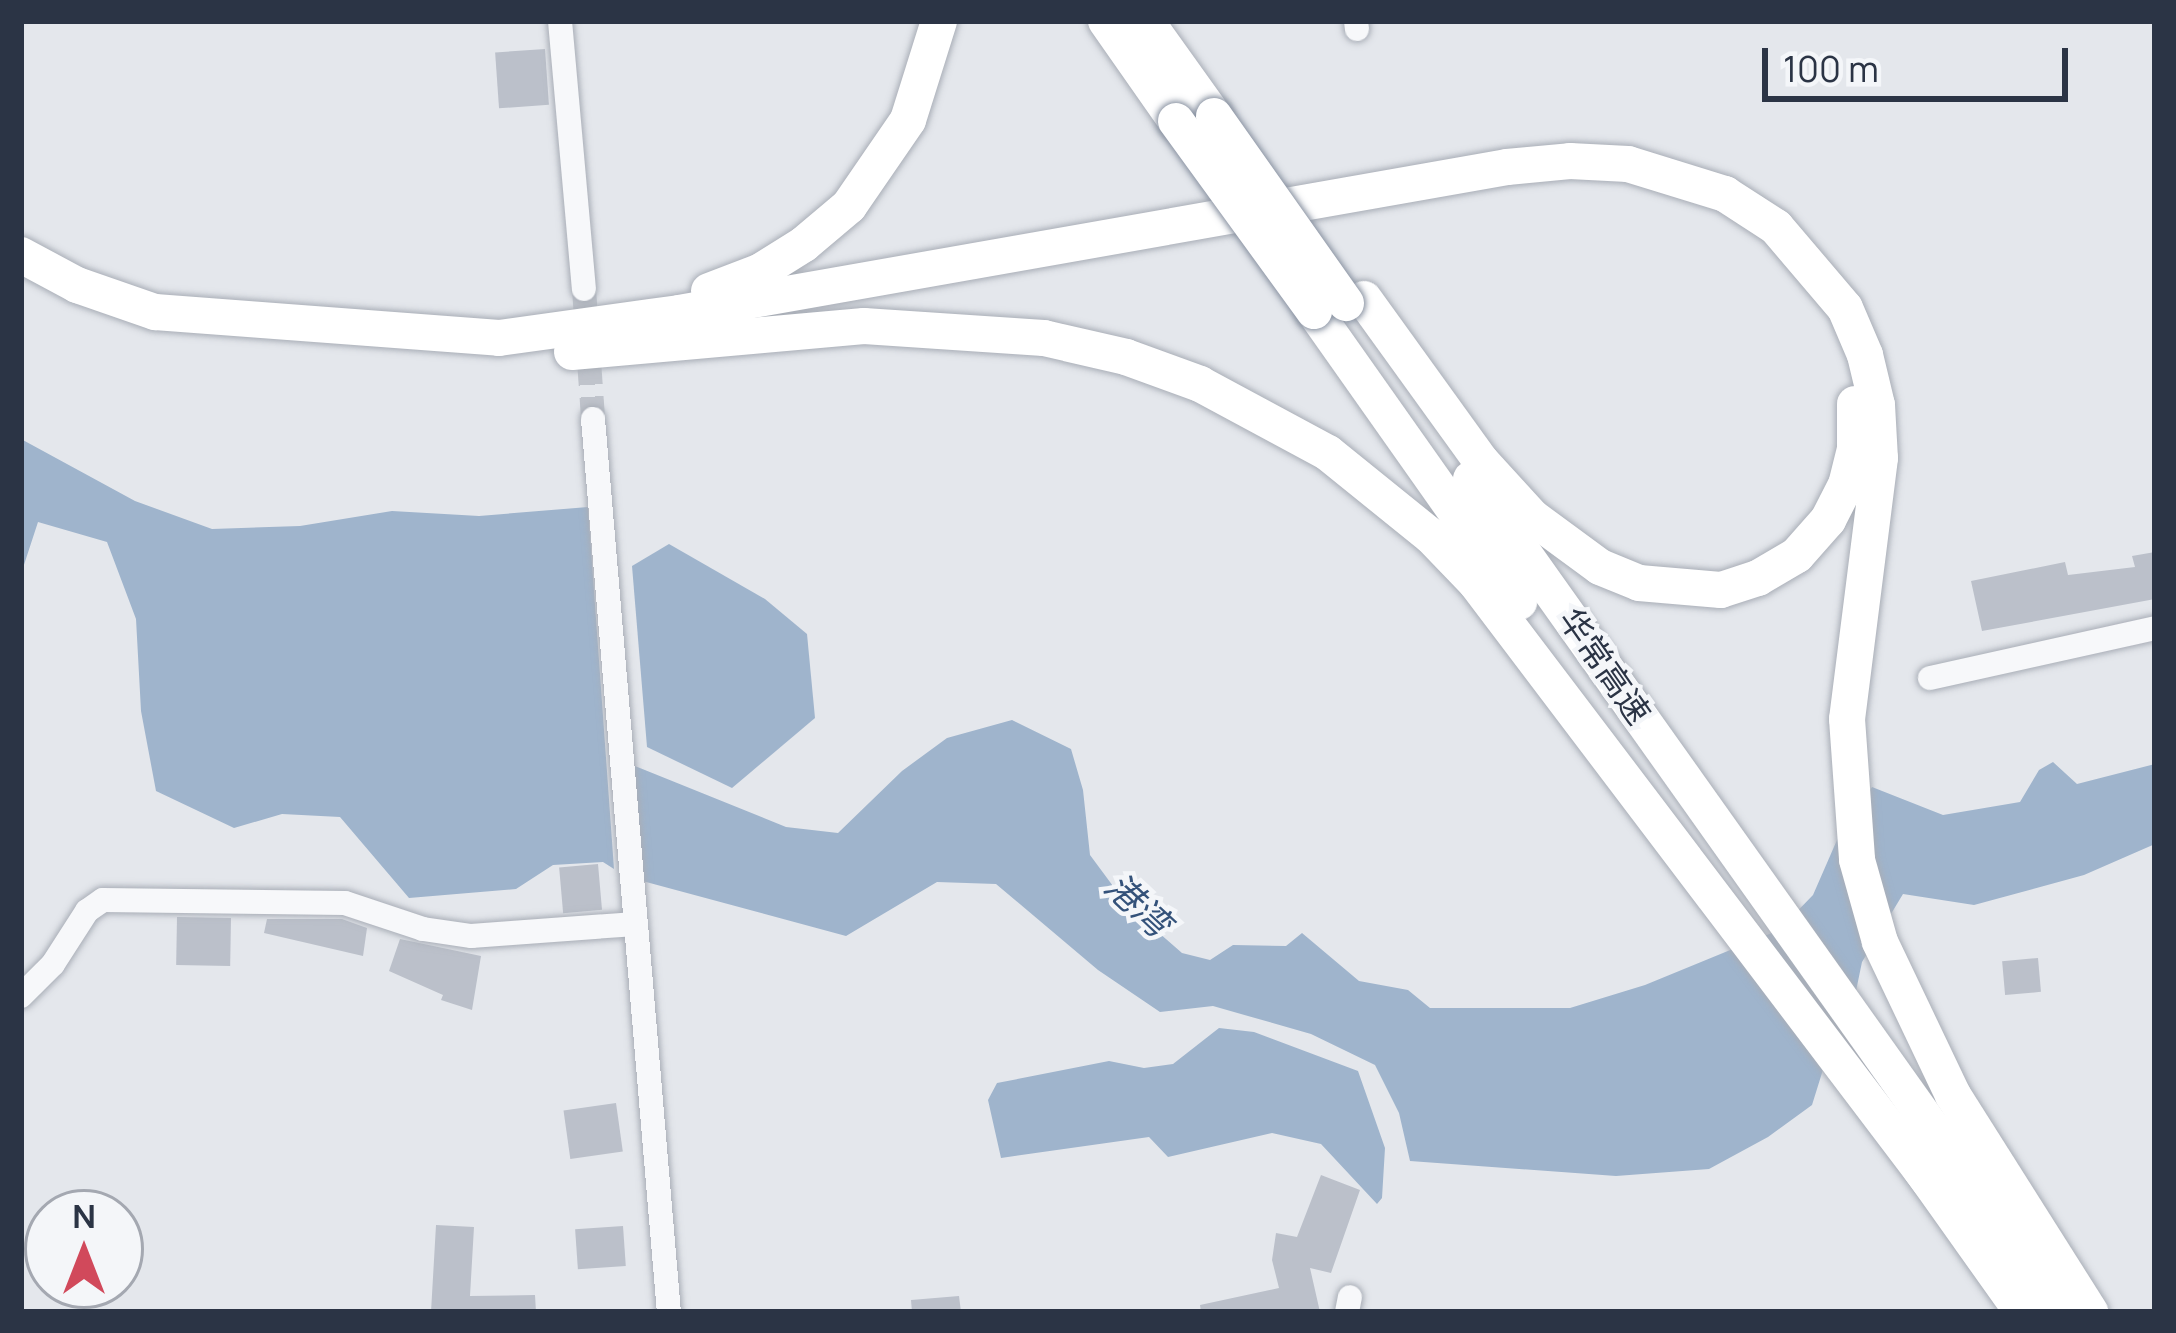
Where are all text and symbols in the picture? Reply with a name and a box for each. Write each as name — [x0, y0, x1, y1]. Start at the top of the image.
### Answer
scale bar — [1768, 24, 2074, 98]
text: 100 m — [1783, 44, 1879, 93]
street label: 华常高速 — [1551, 601, 1659, 731]
water label: 港湾 — [1097, 864, 1179, 944]
north arrow — [24, 1189, 144, 1309]
text: N — [72, 1193, 96, 1238]

